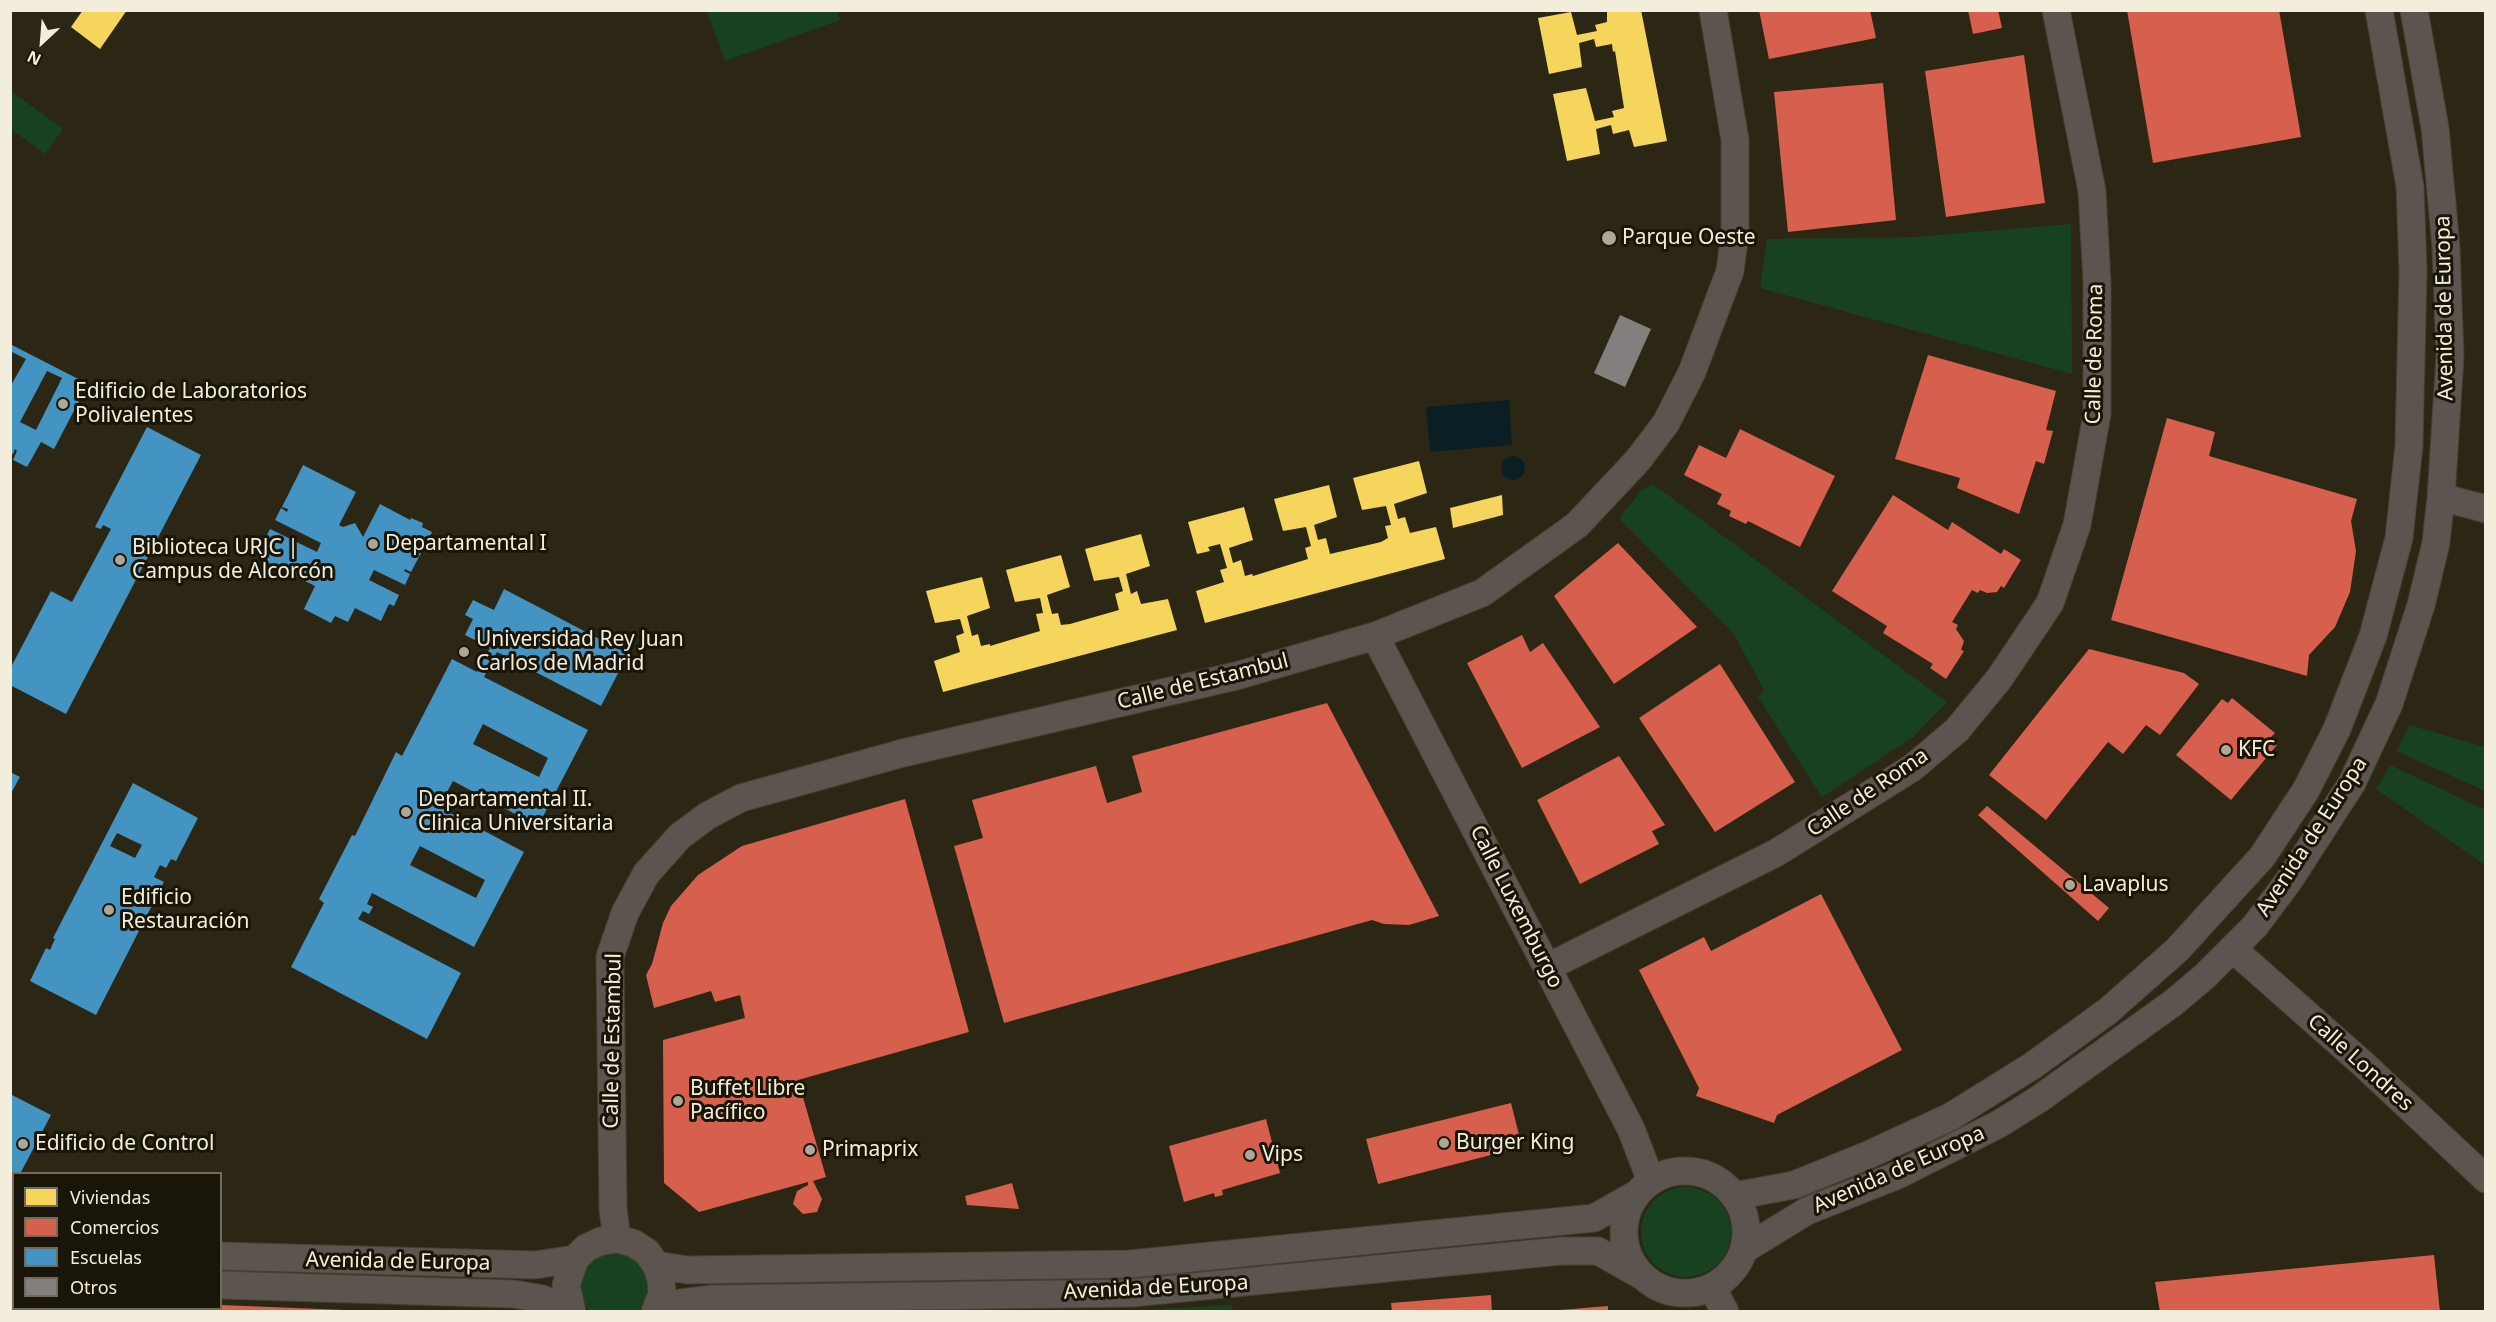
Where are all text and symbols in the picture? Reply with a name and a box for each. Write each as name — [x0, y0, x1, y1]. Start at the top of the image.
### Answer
north arrow — [12, 12, 72, 72]
text: N — [23, 45, 45, 71]
street label: Avenida de Europa — [2431, 215, 2459, 401]
place label: Parque Oeste — [1622, 225, 1756, 251]
marker: Parque Oeste — [1600, 229, 1618, 247]
street label: Calle de Roma — [2081, 283, 2109, 425]
place label: Edificio de Laboratorios Polivalentes — [75, 379, 307, 429]
marker: Edificio de Laboratorios Polivalentes — [56, 397, 70, 411]
place label: Departamental I — [385, 531, 547, 557]
place label: Biblioteca URJC | Campus de Alcorcón — [132, 535, 334, 585]
marker: Departamental I — [366, 537, 380, 551]
marker: Biblioteca URJC | Campus de Alcorcón — [113, 553, 127, 567]
place label: Universidad Rey Juan Carlos de Madrid — [476, 627, 684, 677]
marker: Universidad Rey Juan Carlos de Madrid — [457, 645, 471, 659]
street label: Calle de Estambul — [1115, 649, 1291, 715]
place label: KFC — [2238, 737, 2275, 763]
street label: Calle de Roma — [1803, 743, 1933, 843]
marker: KFC — [2219, 743, 2233, 757]
street label: Avenida de Europa — [2251, 753, 2373, 921]
place label: Departamental II. Clinica Universitaria — [418, 787, 613, 837]
marker: Departamental II. Clinica Universitaria — [399, 805, 413, 819]
street label: Calle Luxemburgo — [1464, 821, 1568, 993]
place label: Lavaplus — [2082, 872, 2169, 898]
marker: Lavaplus — [2063, 878, 2077, 892]
place label: Edificio Restauración — [121, 885, 250, 935]
marker: Edificio Restauración — [102, 903, 116, 917]
street label: Calle de Estambul — [599, 953, 627, 1129]
street label: Calle Londres — [2302, 1009, 2418, 1117]
place label: Buffet Libre Pacífico — [690, 1076, 805, 1126]
marker: Buffet Libre Pacífico — [671, 1094, 685, 1108]
street label: Avenida de Europa — [1809, 1121, 1989, 1219]
place label: Burger King — [1456, 1130, 1574, 1156]
place label: Edificio de Control — [35, 1131, 214, 1157]
marker: Burger King — [1437, 1136, 1451, 1150]
marker: Edificio de Control — [16, 1137, 30, 1151]
place label: Primaprix — [822, 1137, 918, 1163]
place label: Vips — [1262, 1142, 1303, 1168]
marker: Primaprix — [803, 1143, 817, 1157]
marker: Vips — [1243, 1148, 1257, 1162]
legend — [12, 1172, 222, 1310]
text: Viviendas — [70, 1185, 150, 1209]
text: Comercios — [70, 1215, 159, 1239]
text: Escuelas — [70, 1245, 142, 1269]
street label: Avenida de Europa — [305, 1248, 491, 1276]
street label: Avenida de Europa — [1063, 1271, 1249, 1305]
text: Otros — [70, 1275, 117, 1299]

